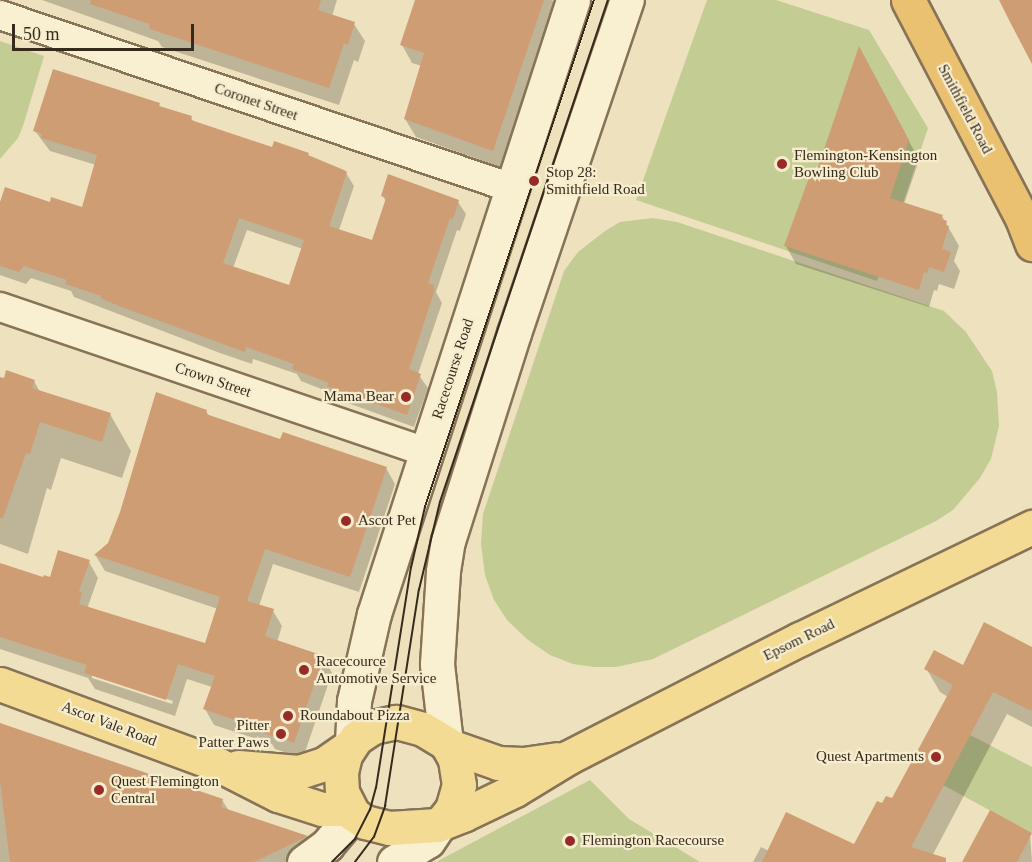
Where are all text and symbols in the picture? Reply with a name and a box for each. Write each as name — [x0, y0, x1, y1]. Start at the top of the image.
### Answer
scale bar — [15, 12, 196, 50]
text: 50 m — [23, 24, 60, 44]
street label: Smithfield Road — [934, 61, 996, 157]
street label: Coronet Street — [212, 79, 300, 125]
place label: Flemington-Kensington Bowling Club — [794, 146, 937, 181]
marker: Flemington-Kensington Bowling Club — [775, 157, 789, 171]
place label: Stop 28: Smithfield Road — [546, 163, 645, 198]
marker: Stop 28: Smithfield Road — [527, 174, 541, 188]
street label: Racecourse Road — [428, 317, 478, 421]
street label: Crown Street — [172, 359, 254, 401]
place label: Mama Bear — [324, 388, 394, 406]
marker: Mama Bear — [399, 390, 413, 404]
place label: Ascot Pet — [358, 512, 416, 530]
marker: Ascot Pet — [339, 514, 353, 528]
street label: Epsom Road — [760, 615, 838, 665]
place label: Racecource Automotive Service — [316, 652, 436, 687]
marker: Racecource Automotive Service — [297, 663, 311, 677]
street label: Ascot Vale Road — [59, 698, 159, 750]
place label: Roundabout Pizza — [300, 707, 410, 725]
marker: Roundabout Pizza — [281, 709, 295, 723]
place label: Pitter Patter Paws — [199, 716, 269, 751]
marker: Pitter Patter Paws — [274, 727, 288, 741]
place label: Quest Apartments — [815, 748, 924, 766]
marker: Quest Apartments — [929, 750, 943, 764]
place label: Quest Flemington Central — [111, 772, 219, 807]
marker: Quest Flemington Central — [92, 783, 106, 797]
place label: Flemington Racecourse — [582, 832, 724, 850]
marker: Flemington Racecourse — [563, 834, 577, 848]

